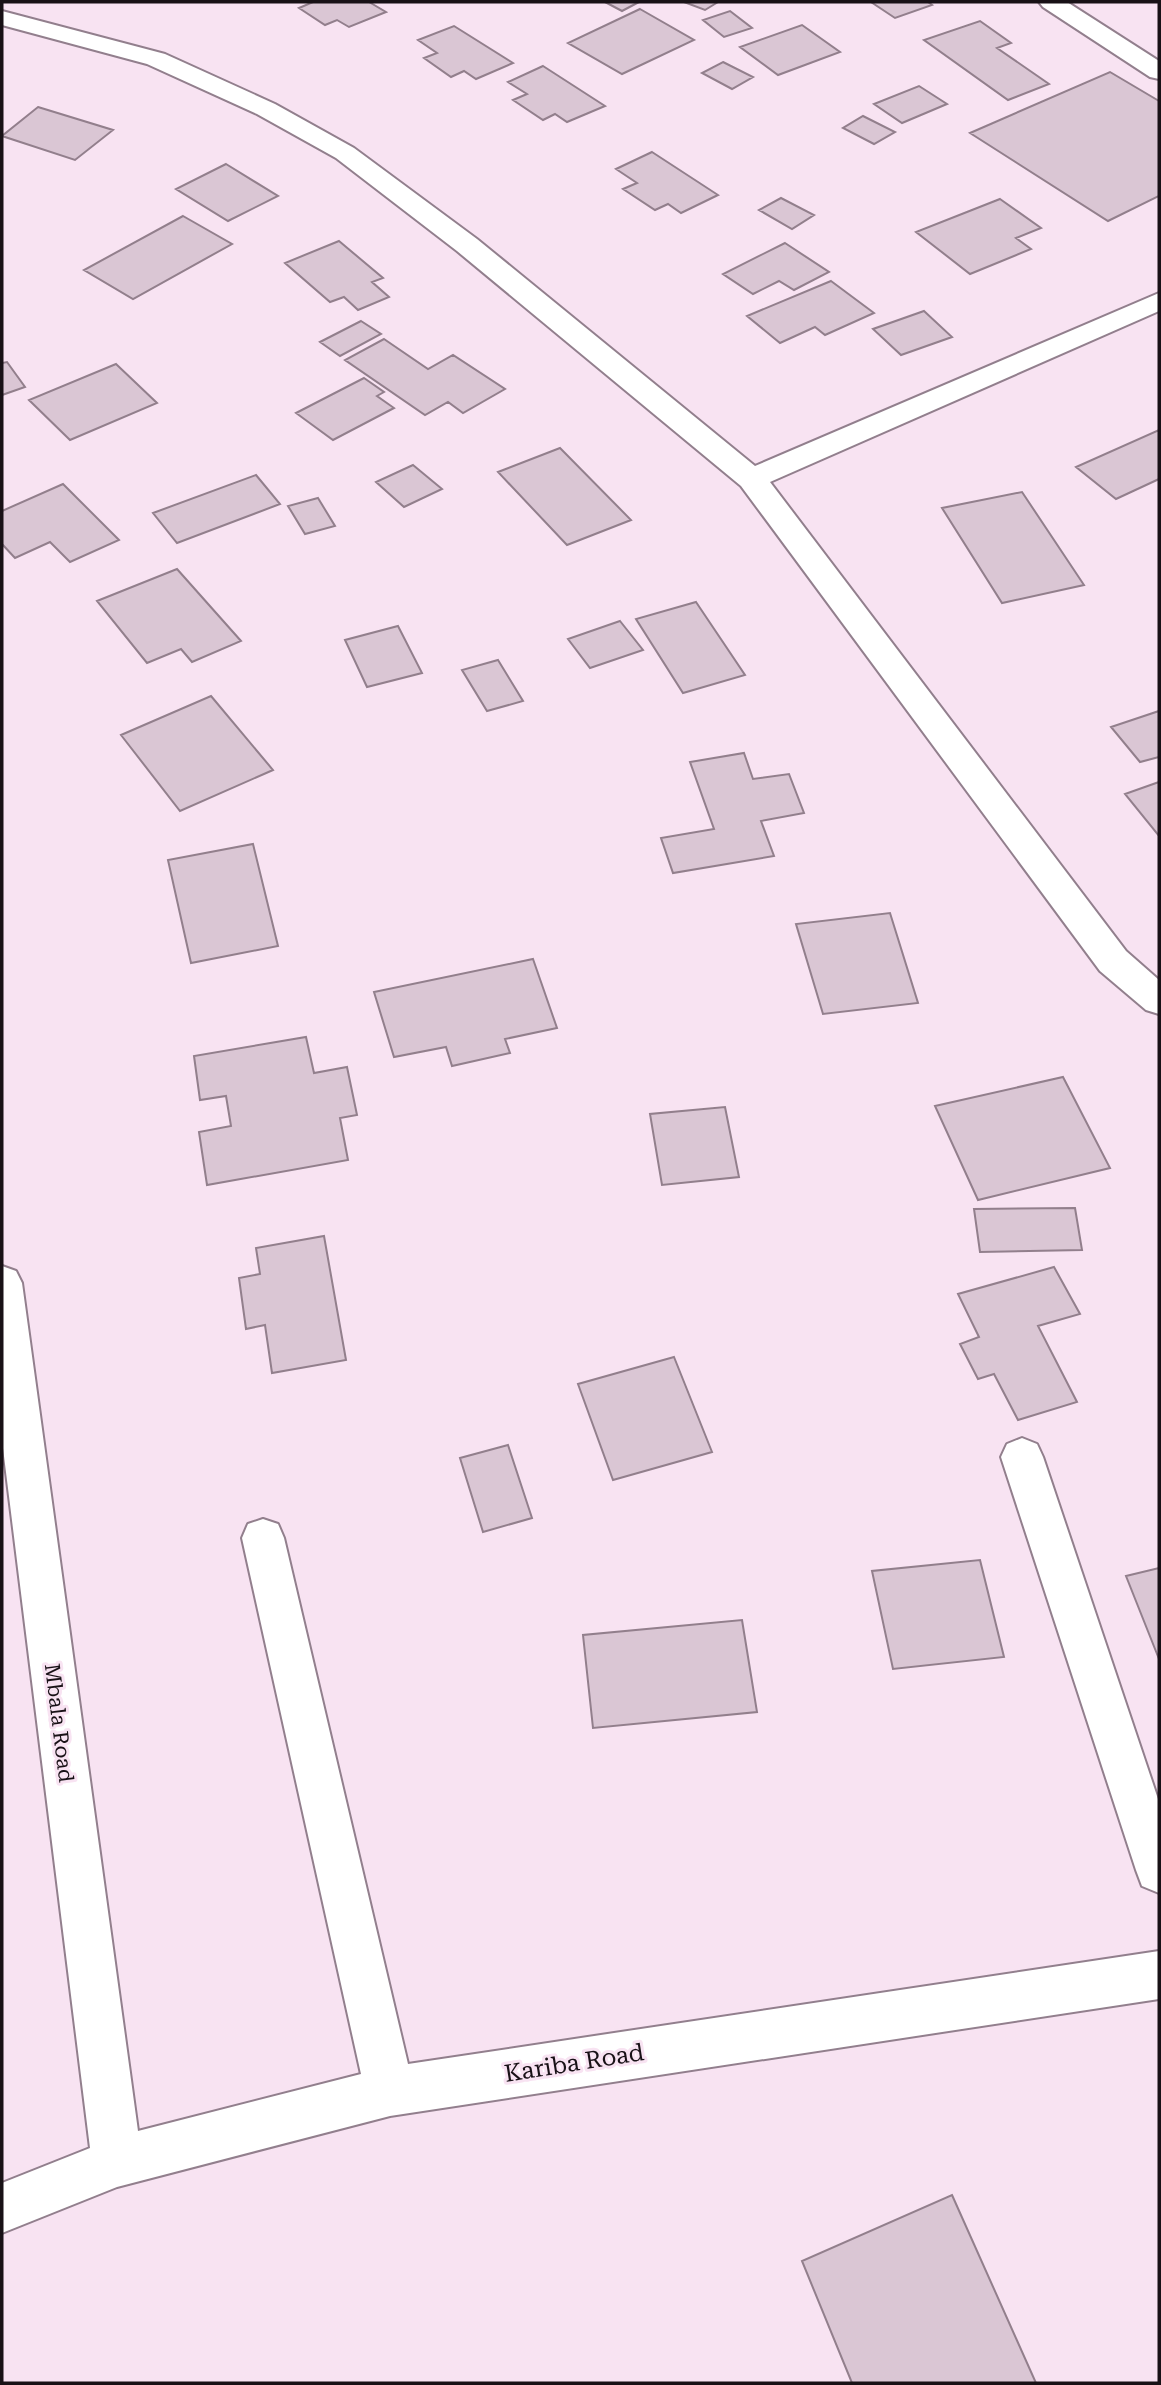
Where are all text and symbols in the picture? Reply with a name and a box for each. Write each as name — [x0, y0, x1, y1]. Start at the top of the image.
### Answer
street label: Mbala Road — [40, 1662, 78, 1784]
street label: Kariba Road — [502, 2038, 646, 2088]

